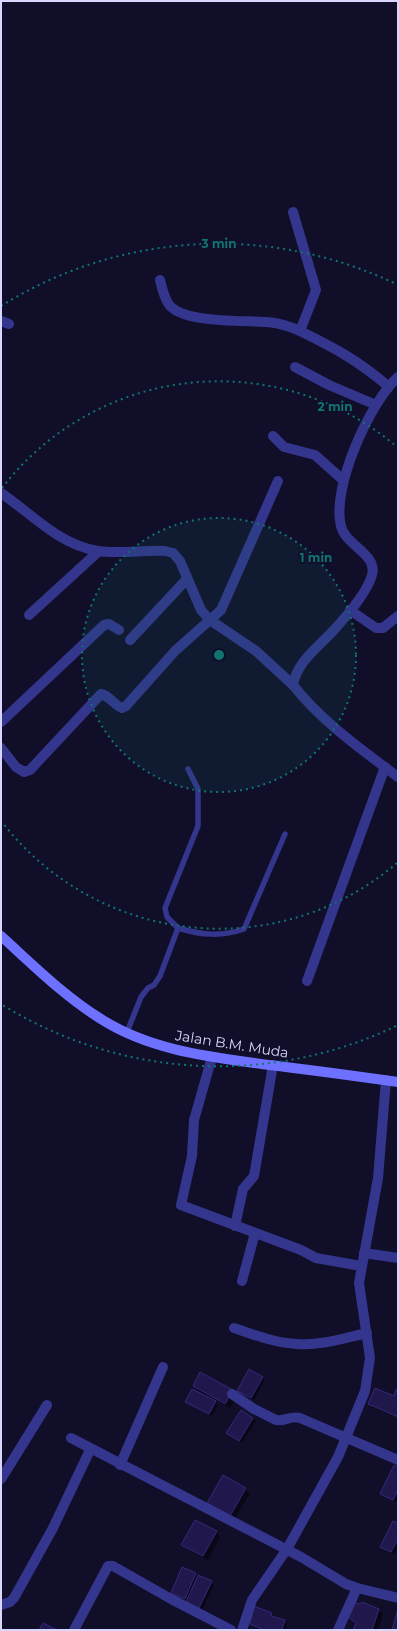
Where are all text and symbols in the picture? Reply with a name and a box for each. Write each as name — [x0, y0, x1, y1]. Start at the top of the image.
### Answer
text: 3 min — [201, 236, 237, 251]
text: 2 min — [318, 399, 352, 414]
text: 1 min — [300, 550, 332, 565]
centre of rings — [212, 648, 226, 662]
street label: Jalan B.M. Muda — [173, 1026, 290, 1062]

